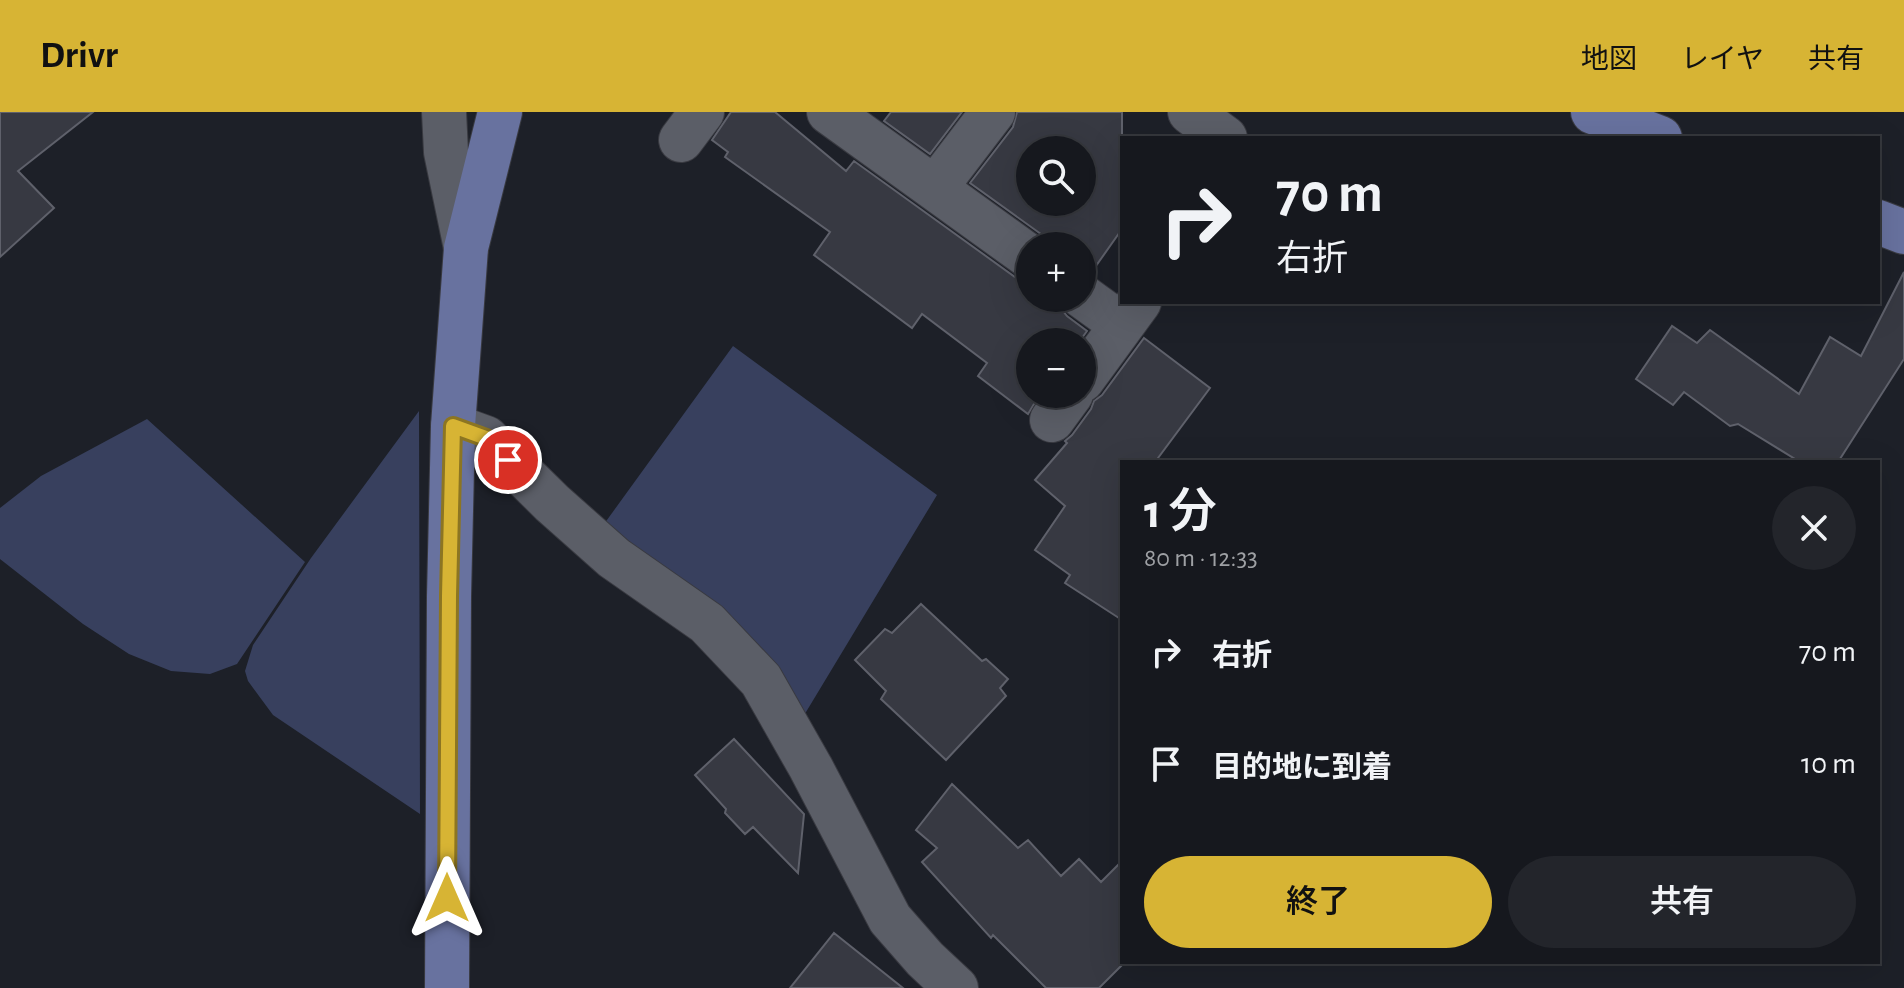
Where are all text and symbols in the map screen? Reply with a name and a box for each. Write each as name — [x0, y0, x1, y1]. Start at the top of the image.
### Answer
text: Drivr — [40, 37, 118, 75]
text: 地図 — [1581, 46, 1637, 74]
text: レイヤ — [1681, 46, 1764, 74]
text: 共有 — [1808, 46, 1864, 74]
map controls — [1016, 136, 1096, 408]
button: search — [1016, 136, 1096, 216]
text: 70 m — [1276, 166, 1383, 222]
icon: right — [1144, 168, 1248, 272]
button: + — [1016, 232, 1096, 312]
text: 右折 — [1276, 241, 1348, 277]
button: − — [1016, 328, 1096, 408]
pin — [474, 426, 542, 494]
icon: arrive — [486, 438, 530, 482]
button: close — [1772, 486, 1856, 570]
text: 1 分 — [1144, 489, 1217, 537]
text: 80 m · 12:33 — [1144, 545, 1258, 571]
icon: right — [1144, 630, 1188, 674]
text: 70 m — [1799, 637, 1856, 667]
text: 右折 — [1212, 641, 1272, 671]
icon: arrive — [1144, 742, 1188, 786]
text: 10 m — [1801, 749, 1856, 779]
text: 目的地に到着 — [1212, 753, 1392, 783]
position arrow — [405, 856, 489, 940]
button: 終了 — [1144, 856, 1492, 948]
button: 共有 — [1508, 856, 1856, 948]

